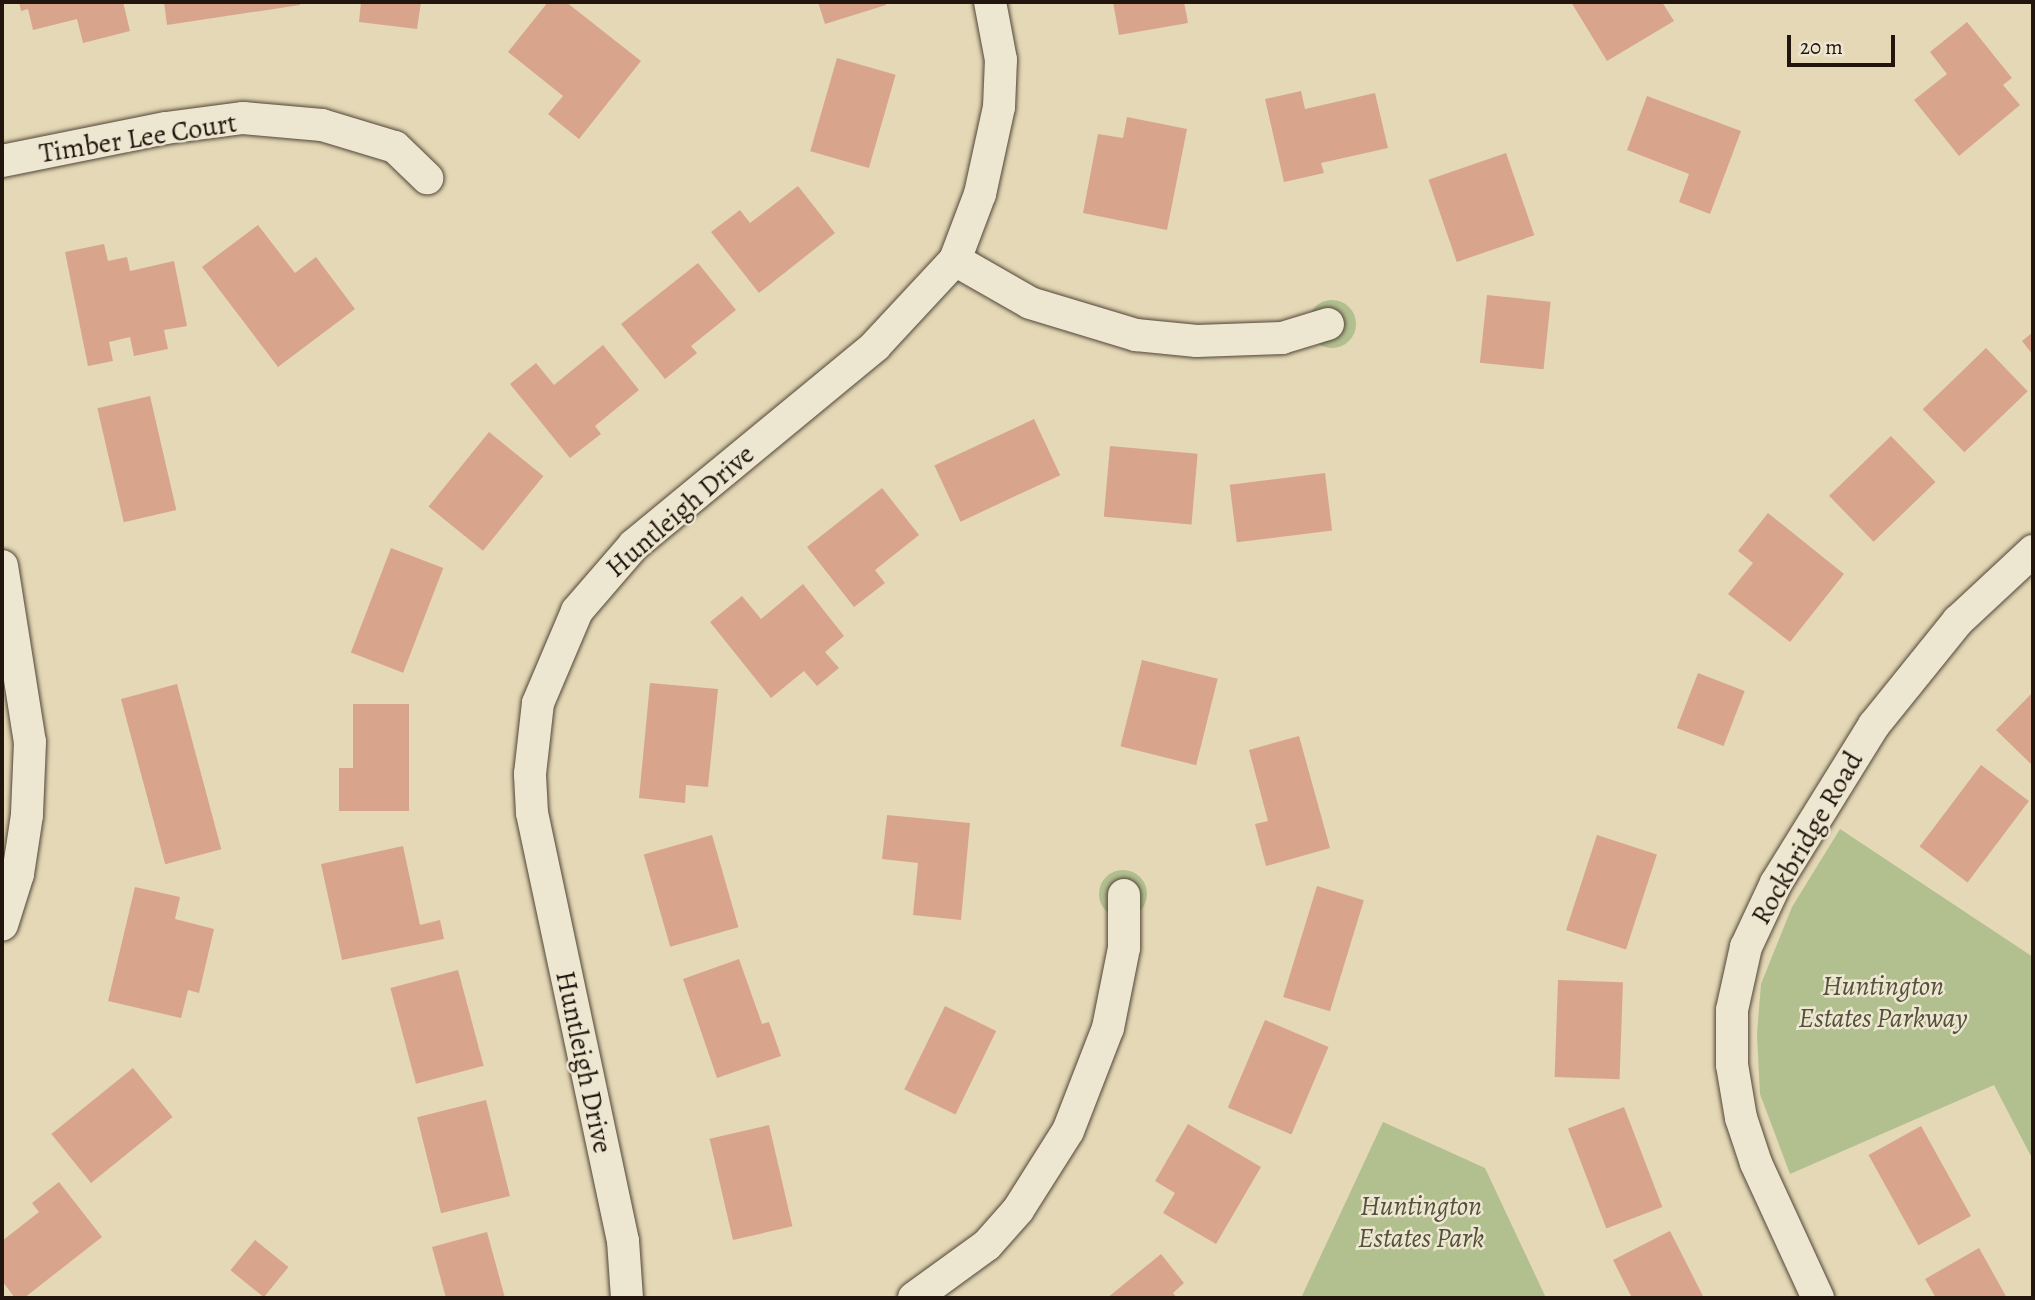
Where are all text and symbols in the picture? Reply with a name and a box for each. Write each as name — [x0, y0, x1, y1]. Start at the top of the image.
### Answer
scale bar — [1790, 21, 1898, 65]
text: 20 m — [1800, 33, 1843, 61]
street label: Timber Lee Court — [37, 106, 239, 170]
street label: Huntleigh Drive — [599, 437, 761, 585]
street label: Rockbridge Road — [1744, 745, 1870, 931]
street label: Huntleigh Drive — [548, 968, 620, 1156]
park label: Huntington Estates Parkway — [1798, 969, 1968, 1035]
park label: Huntington Estates Park — [1358, 1189, 1484, 1255]

